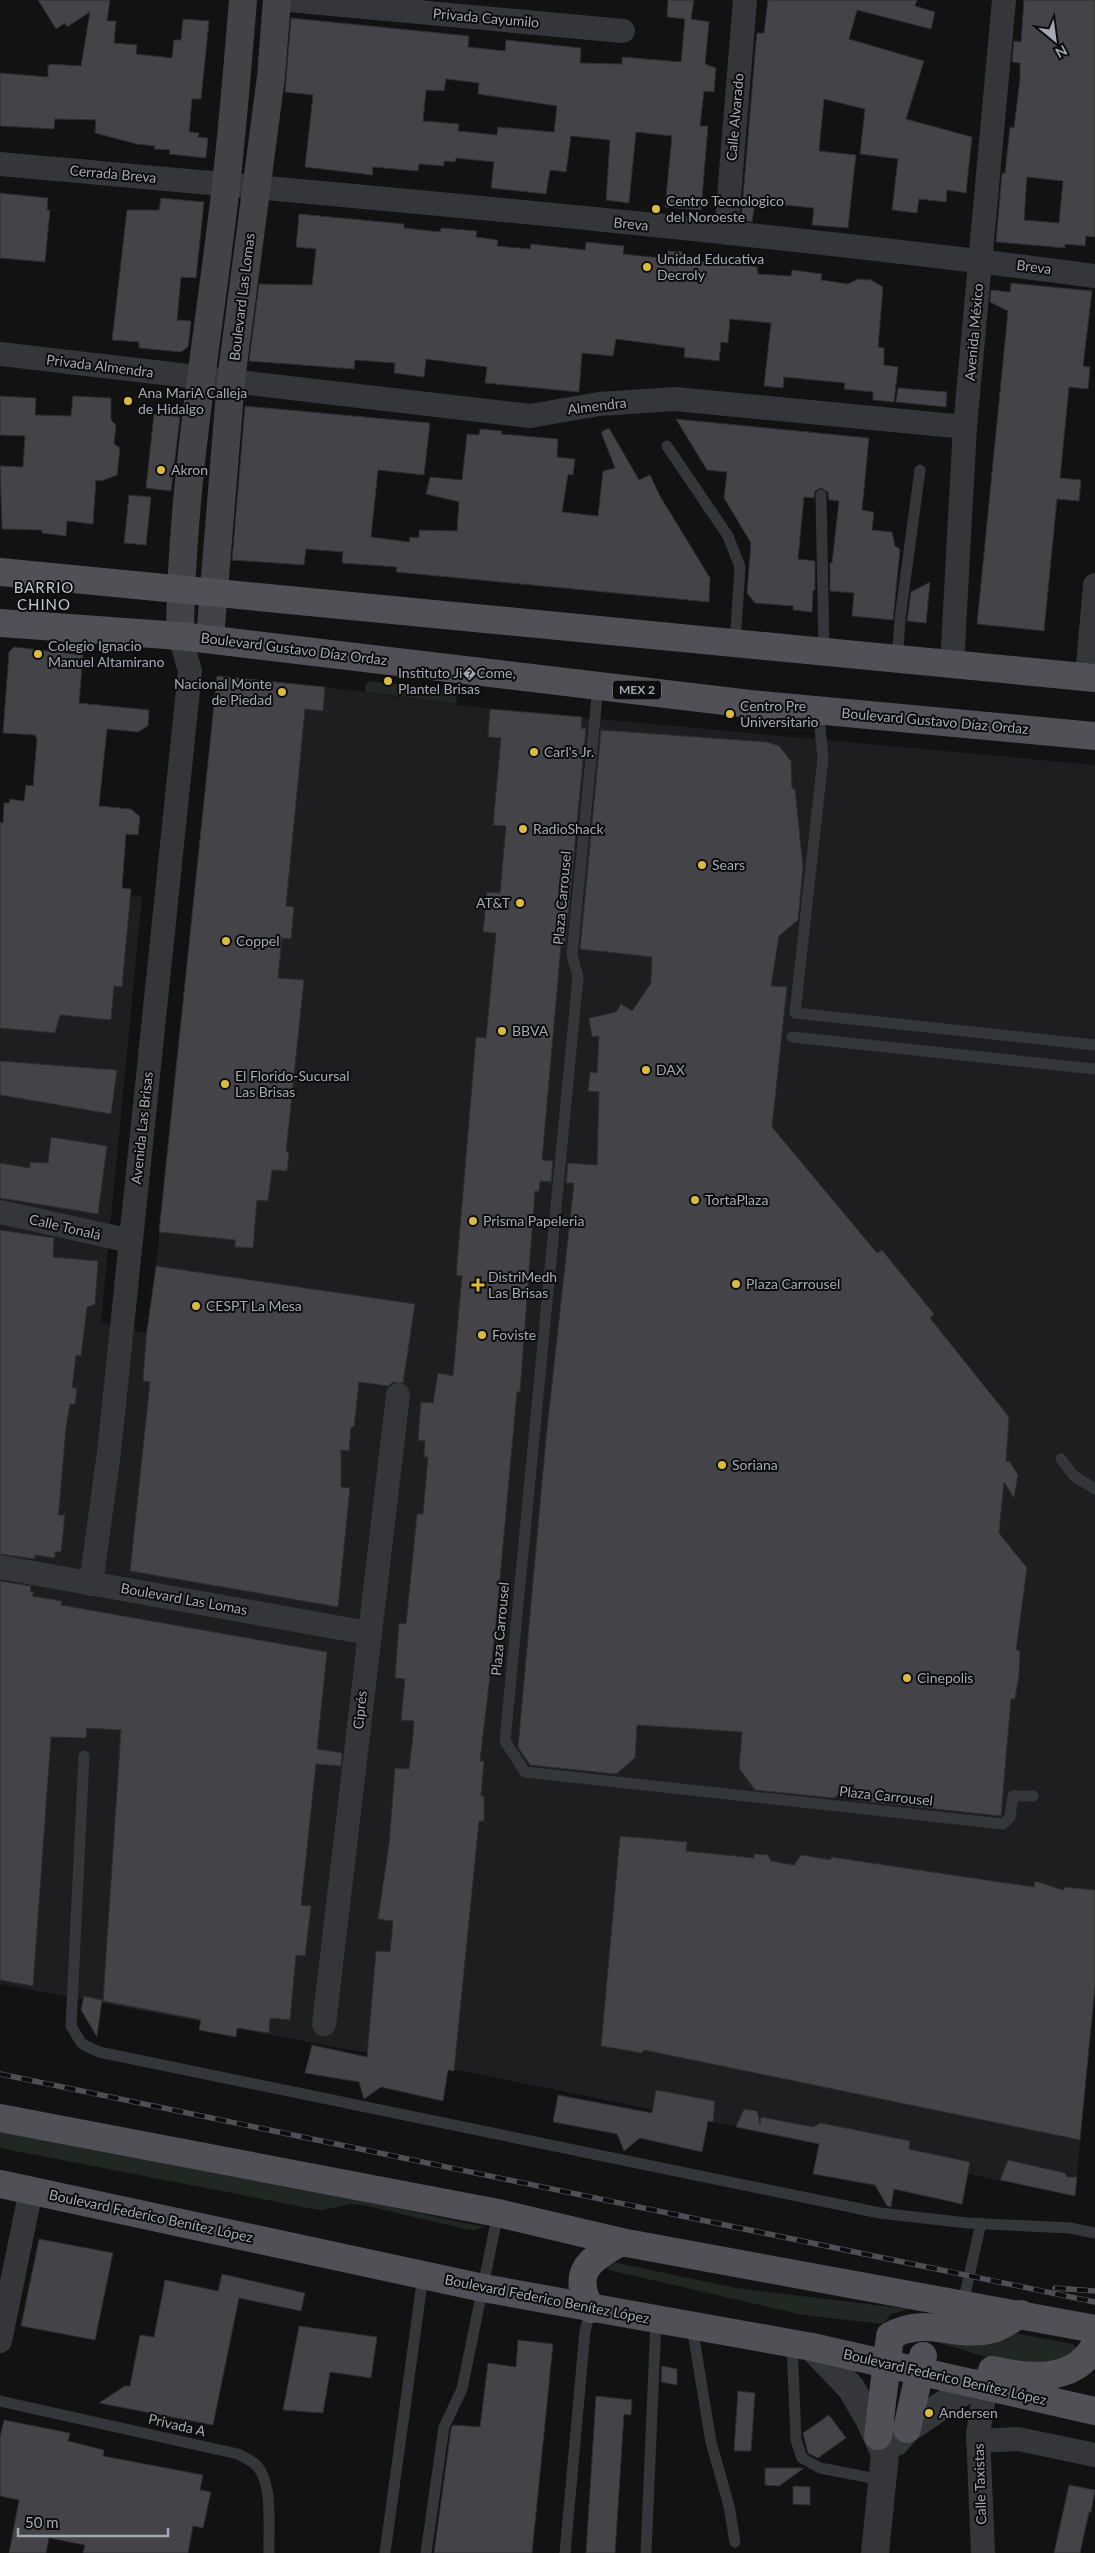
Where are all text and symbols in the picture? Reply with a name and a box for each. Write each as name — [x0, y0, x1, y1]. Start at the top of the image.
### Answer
street label: Privada Cayumilo — [432, 4, 540, 31]
north arrow — [1030, 15, 1080, 65]
text: N — [1053, 42, 1070, 62]
street label: Calle Alvarado — [722, 72, 747, 161]
street label: Cerrada Breva — [69, 161, 157, 186]
place label: Centro Tecnologico del Noroeste — [666, 192, 784, 225]
marker: Centro Tecnologico del Noroeste — [650, 203, 662, 215]
street label: Breva — [613, 213, 649, 234]
street label: Boulevard Las Lomas — [225, 232, 258, 362]
place label: Unidad Educativa Decroly — [657, 250, 764, 283]
street label: Breva — [1016, 256, 1052, 277]
marker: Unidad Educativa Decroly — [641, 261, 653, 273]
street label: Avenida México — [961, 282, 986, 381]
street label: Privada Almendra — [45, 350, 155, 381]
place label: Ana MariA Calleja de Hidalgo — [138, 384, 247, 417]
street label: Almendra — [566, 393, 627, 418]
marker: Ana MariA Calleja de Hidalgo — [122, 395, 134, 407]
place label: Akron — [171, 461, 208, 478]
marker: Akron — [155, 464, 167, 476]
district label: BARRIO CHINO — [14, 578, 74, 613]
street label: Boulevard Gustavo Díaz Ordaz — [200, 629, 388, 668]
place label: Colegio Ignacio Manuel Altamirano — [48, 637, 165, 670]
marker: Colegio Ignacio Manuel Altamirano — [32, 648, 44, 660]
place label: Instituto Ji�Come, Plantel Brisas — [398, 664, 516, 697]
place label: Nacional Monte de Piedad — [174, 675, 272, 708]
marker: Instituto Ji�Come, Plantel Brisas — [382, 675, 394, 687]
road number: MEX 2 — [613, 680, 661, 700]
marker: Nacional Monte de Piedad — [276, 686, 288, 698]
place label: Centro Pre Universitario — [740, 697, 819, 730]
street label: Boulevard Gustavo Díaz Ordaz — [841, 704, 1029, 737]
marker: Centro Pre Universitario — [724, 708, 736, 720]
place label: Carl's Jr. — [544, 743, 594, 760]
marker: Carl's Jr. — [528, 746, 540, 758]
place label: RadioShack — [533, 820, 604, 837]
marker: RadioShack — [517, 823, 529, 835]
street label: Plaza Carrousel — [549, 850, 574, 946]
place label: Sears — [712, 856, 745, 873]
marker: Sears — [696, 859, 708, 871]
place label: AT&T — [476, 894, 511, 911]
marker: AT&T — [514, 897, 526, 909]
place label: Coppel — [236, 932, 280, 949]
marker: Coppel — [220, 935, 232, 947]
place label: BBVA — [512, 1022, 549, 1039]
marker: BBVA — [496, 1025, 508, 1037]
place label: DAX — [656, 1061, 685, 1078]
marker: DAX — [640, 1064, 652, 1076]
place label: El Florido-Sucursal Las Brisas — [235, 1067, 350, 1100]
street label: Avenida Las Brisas — [127, 1071, 156, 1185]
marker: El Florido-Sucursal Las Brisas — [219, 1078, 231, 1090]
place label: TortaPlaza — [705, 1191, 768, 1208]
marker: TortaPlaza — [689, 1194, 701, 1206]
street label: Calle Tonalá — [28, 1210, 103, 1243]
place label: Prisma Papeleria — [483, 1212, 584, 1229]
marker: Prisma Papeleria — [467, 1215, 479, 1227]
place label: DistriMedh Las Brisas — [488, 1268, 557, 1301]
place label: Plaza Carrousel — [746, 1275, 840, 1292]
marker: Plaza Carrousel — [730, 1278, 742, 1290]
marker: DistriMedh Las Brisas — [472, 1279, 484, 1291]
place label: CESPT La Mesa — [206, 1297, 302, 1314]
marker: CESPT La Mesa — [190, 1300, 202, 1312]
place label: Foviste — [492, 1326, 536, 1343]
marker: Foviste — [476, 1329, 488, 1341]
place label: Soriana — [732, 1456, 778, 1473]
marker: Soriana — [716, 1459, 728, 1471]
street label: Boulevard Las Lomas — [119, 1579, 249, 1618]
street label: Plaza Carrousel — [487, 1581, 512, 1677]
place label: Cinepolis — [917, 1669, 973, 1686]
marker: Cinepolis — [901, 1672, 913, 1684]
street label: Ciprés — [349, 1690, 370, 1730]
street label: Plaza Carrousel — [838, 1782, 934, 1809]
street label: Boulevard Federico Benítez López — [48, 2186, 255, 2245]
street label: Boulevard Federico Benítez López — [443, 2270, 651, 2327]
street label: Boulevard Federico Benítez López — [842, 2345, 1048, 2408]
place label: Andersen — [939, 2404, 998, 2421]
marker: Andersen — [923, 2407, 935, 2419]
street label: Privada A — [147, 2410, 208, 2439]
street label: Calle Taxistas — [970, 2443, 989, 2525]
scale bar — [18, 2506, 168, 2538]
text: 50 m — [25, 2513, 59, 2531]

